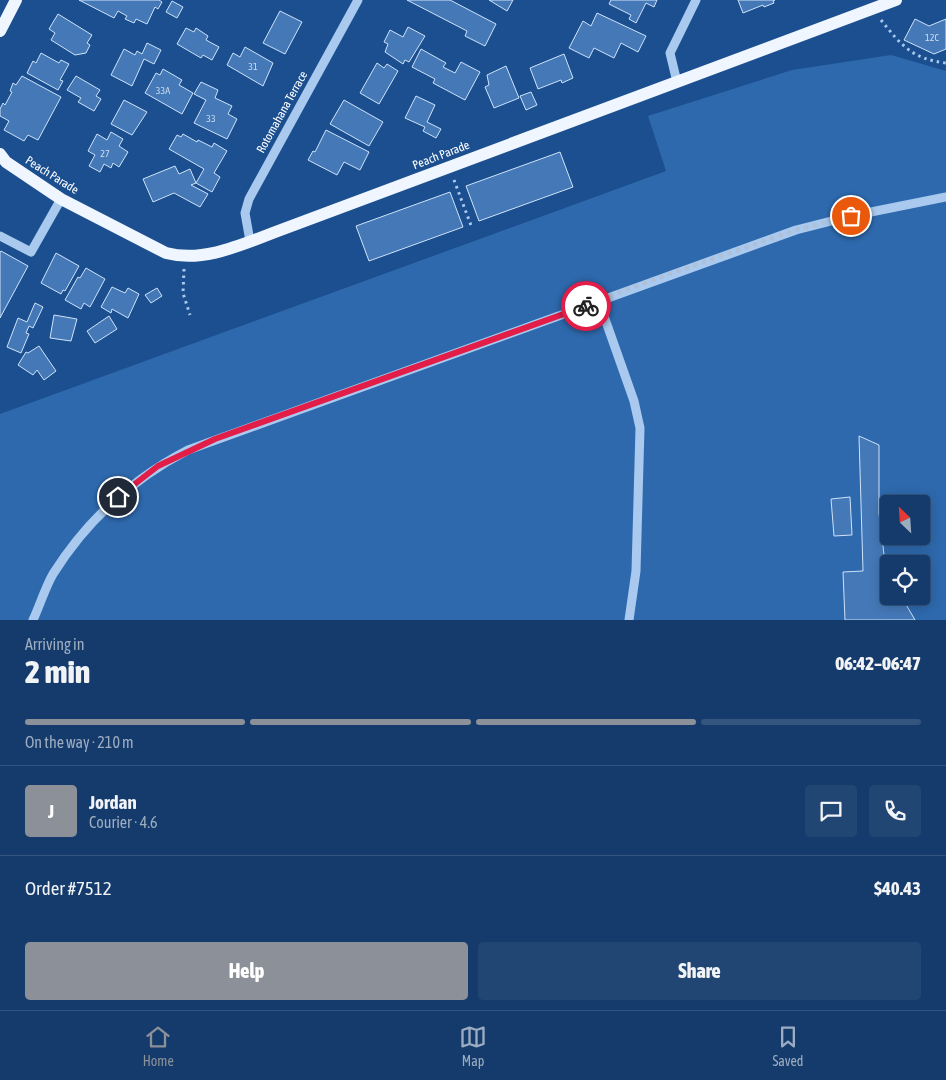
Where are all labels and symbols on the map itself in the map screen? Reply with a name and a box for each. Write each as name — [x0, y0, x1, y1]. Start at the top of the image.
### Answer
house number: 12C — [925, 32, 939, 43]
house number: 31 — [248, 61, 258, 72]
street label: Rotomahana Terrace — [254, 69, 310, 155]
house number: 33A — [156, 85, 170, 96]
house number: 33 — [206, 113, 216, 124]
street label: Peach Parade — [411, 138, 471, 172]
house number: 27 — [100, 148, 110, 159]
street label: Peach Parade — [23, 153, 81, 197]
pin — [830, 195, 872, 237]
courier — [561, 281, 611, 331]
pin — [97, 476, 139, 518]
north arrow — [880, 495, 930, 545]

